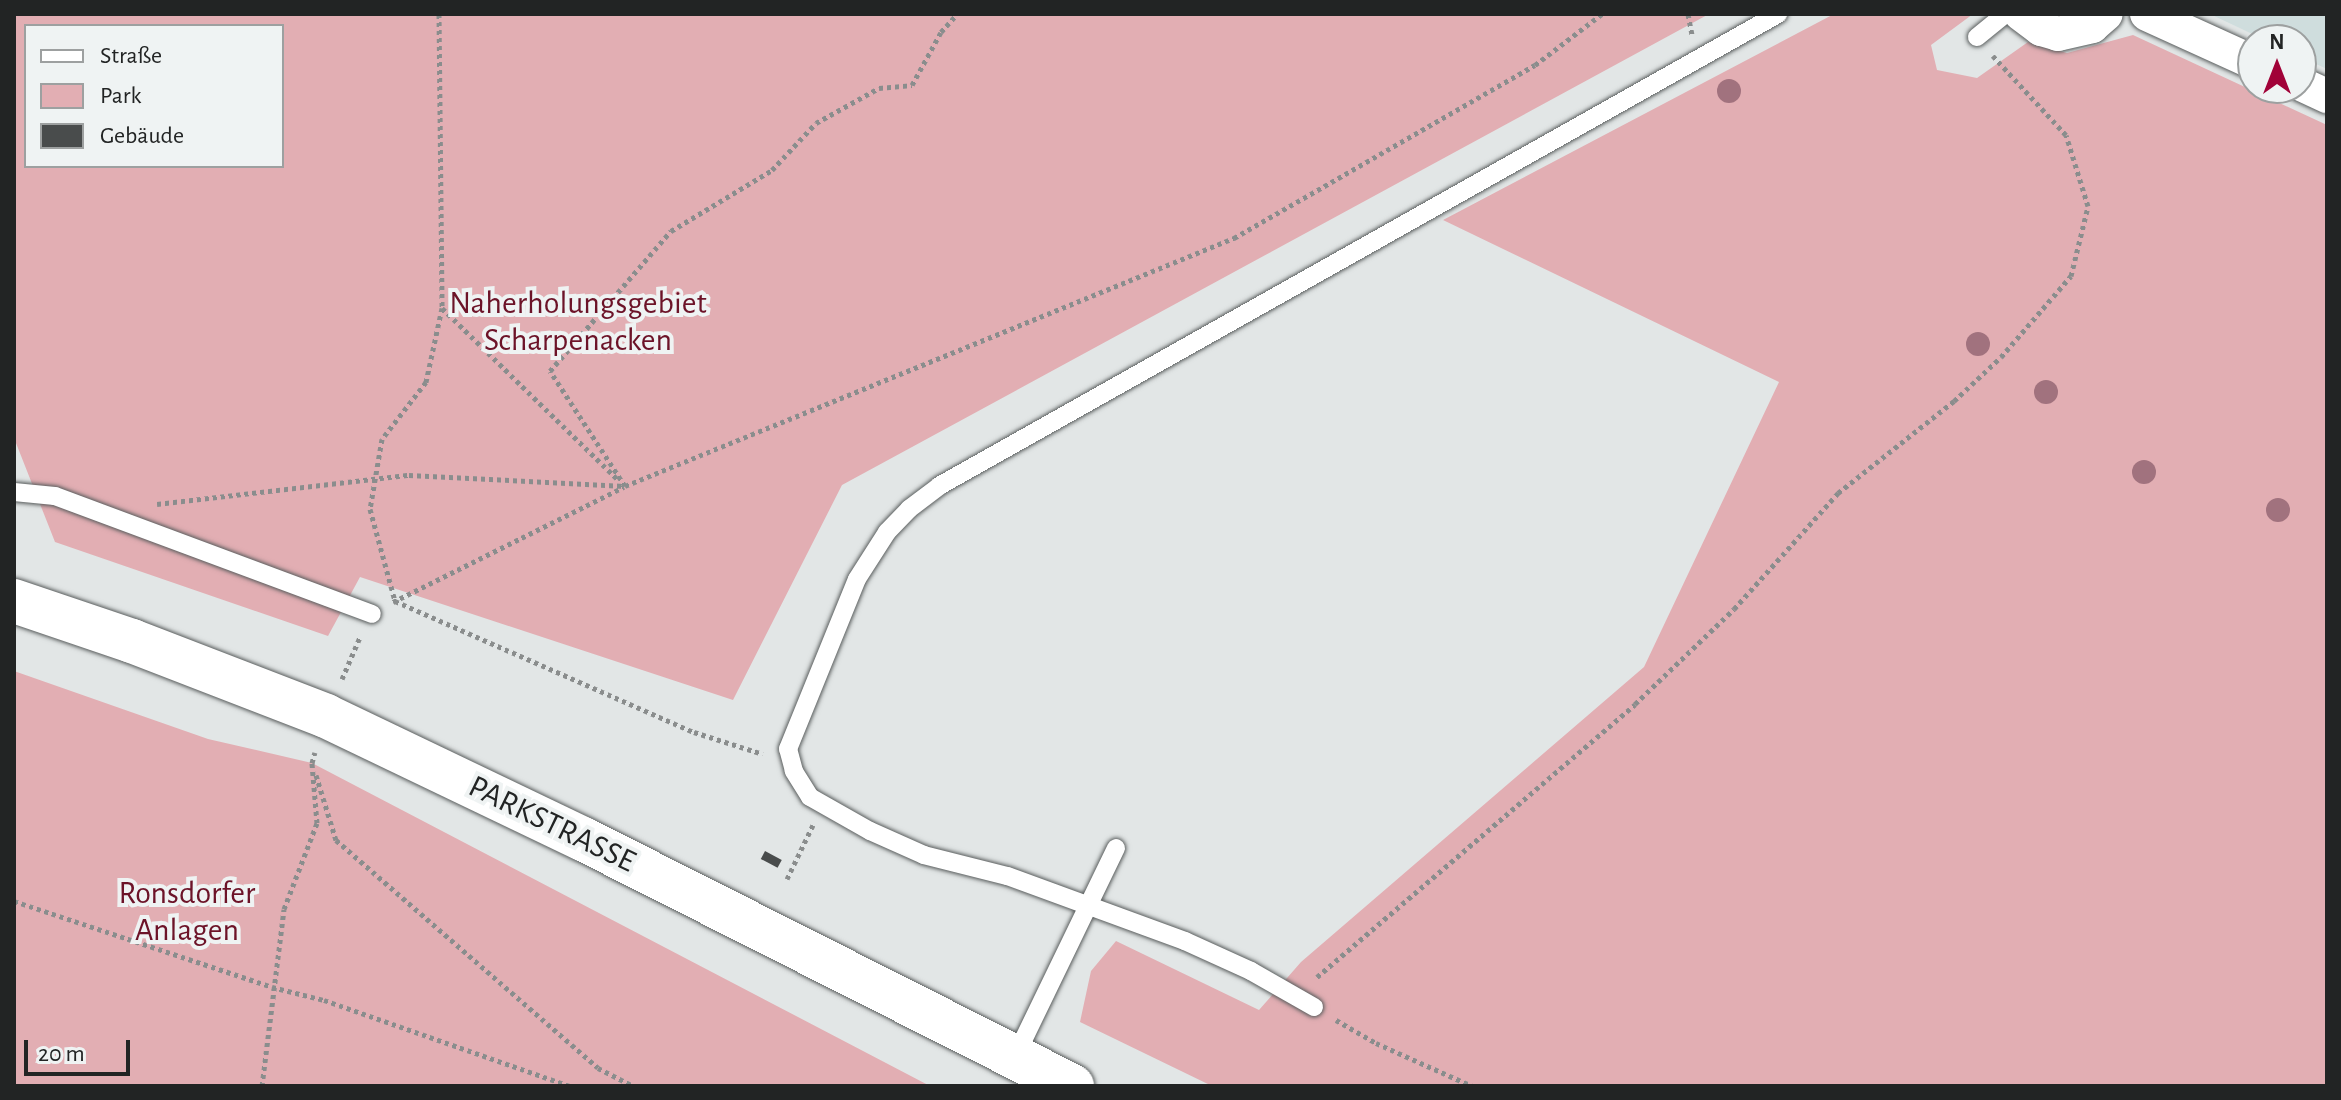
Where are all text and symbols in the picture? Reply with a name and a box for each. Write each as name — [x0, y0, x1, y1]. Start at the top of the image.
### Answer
legend — [24, 24, 284, 168]
north arrow — [2237, 24, 2317, 104]
text: N — [2269, 31, 2285, 53]
text: Straße — [100, 44, 162, 68]
text: Park — [100, 84, 141, 108]
text: Gebäude — [100, 124, 184, 148]
park label: Naherholungsgebiet Scharpenacken — [449, 285, 707, 360]
street label: PARKSTRASSE — [462, 767, 642, 881]
park label: Ronsdorfer Anlagen — [119, 875, 255, 950]
scale bar — [28, 1024, 134, 1074]
text: 20 m — [38, 1042, 85, 1066]

